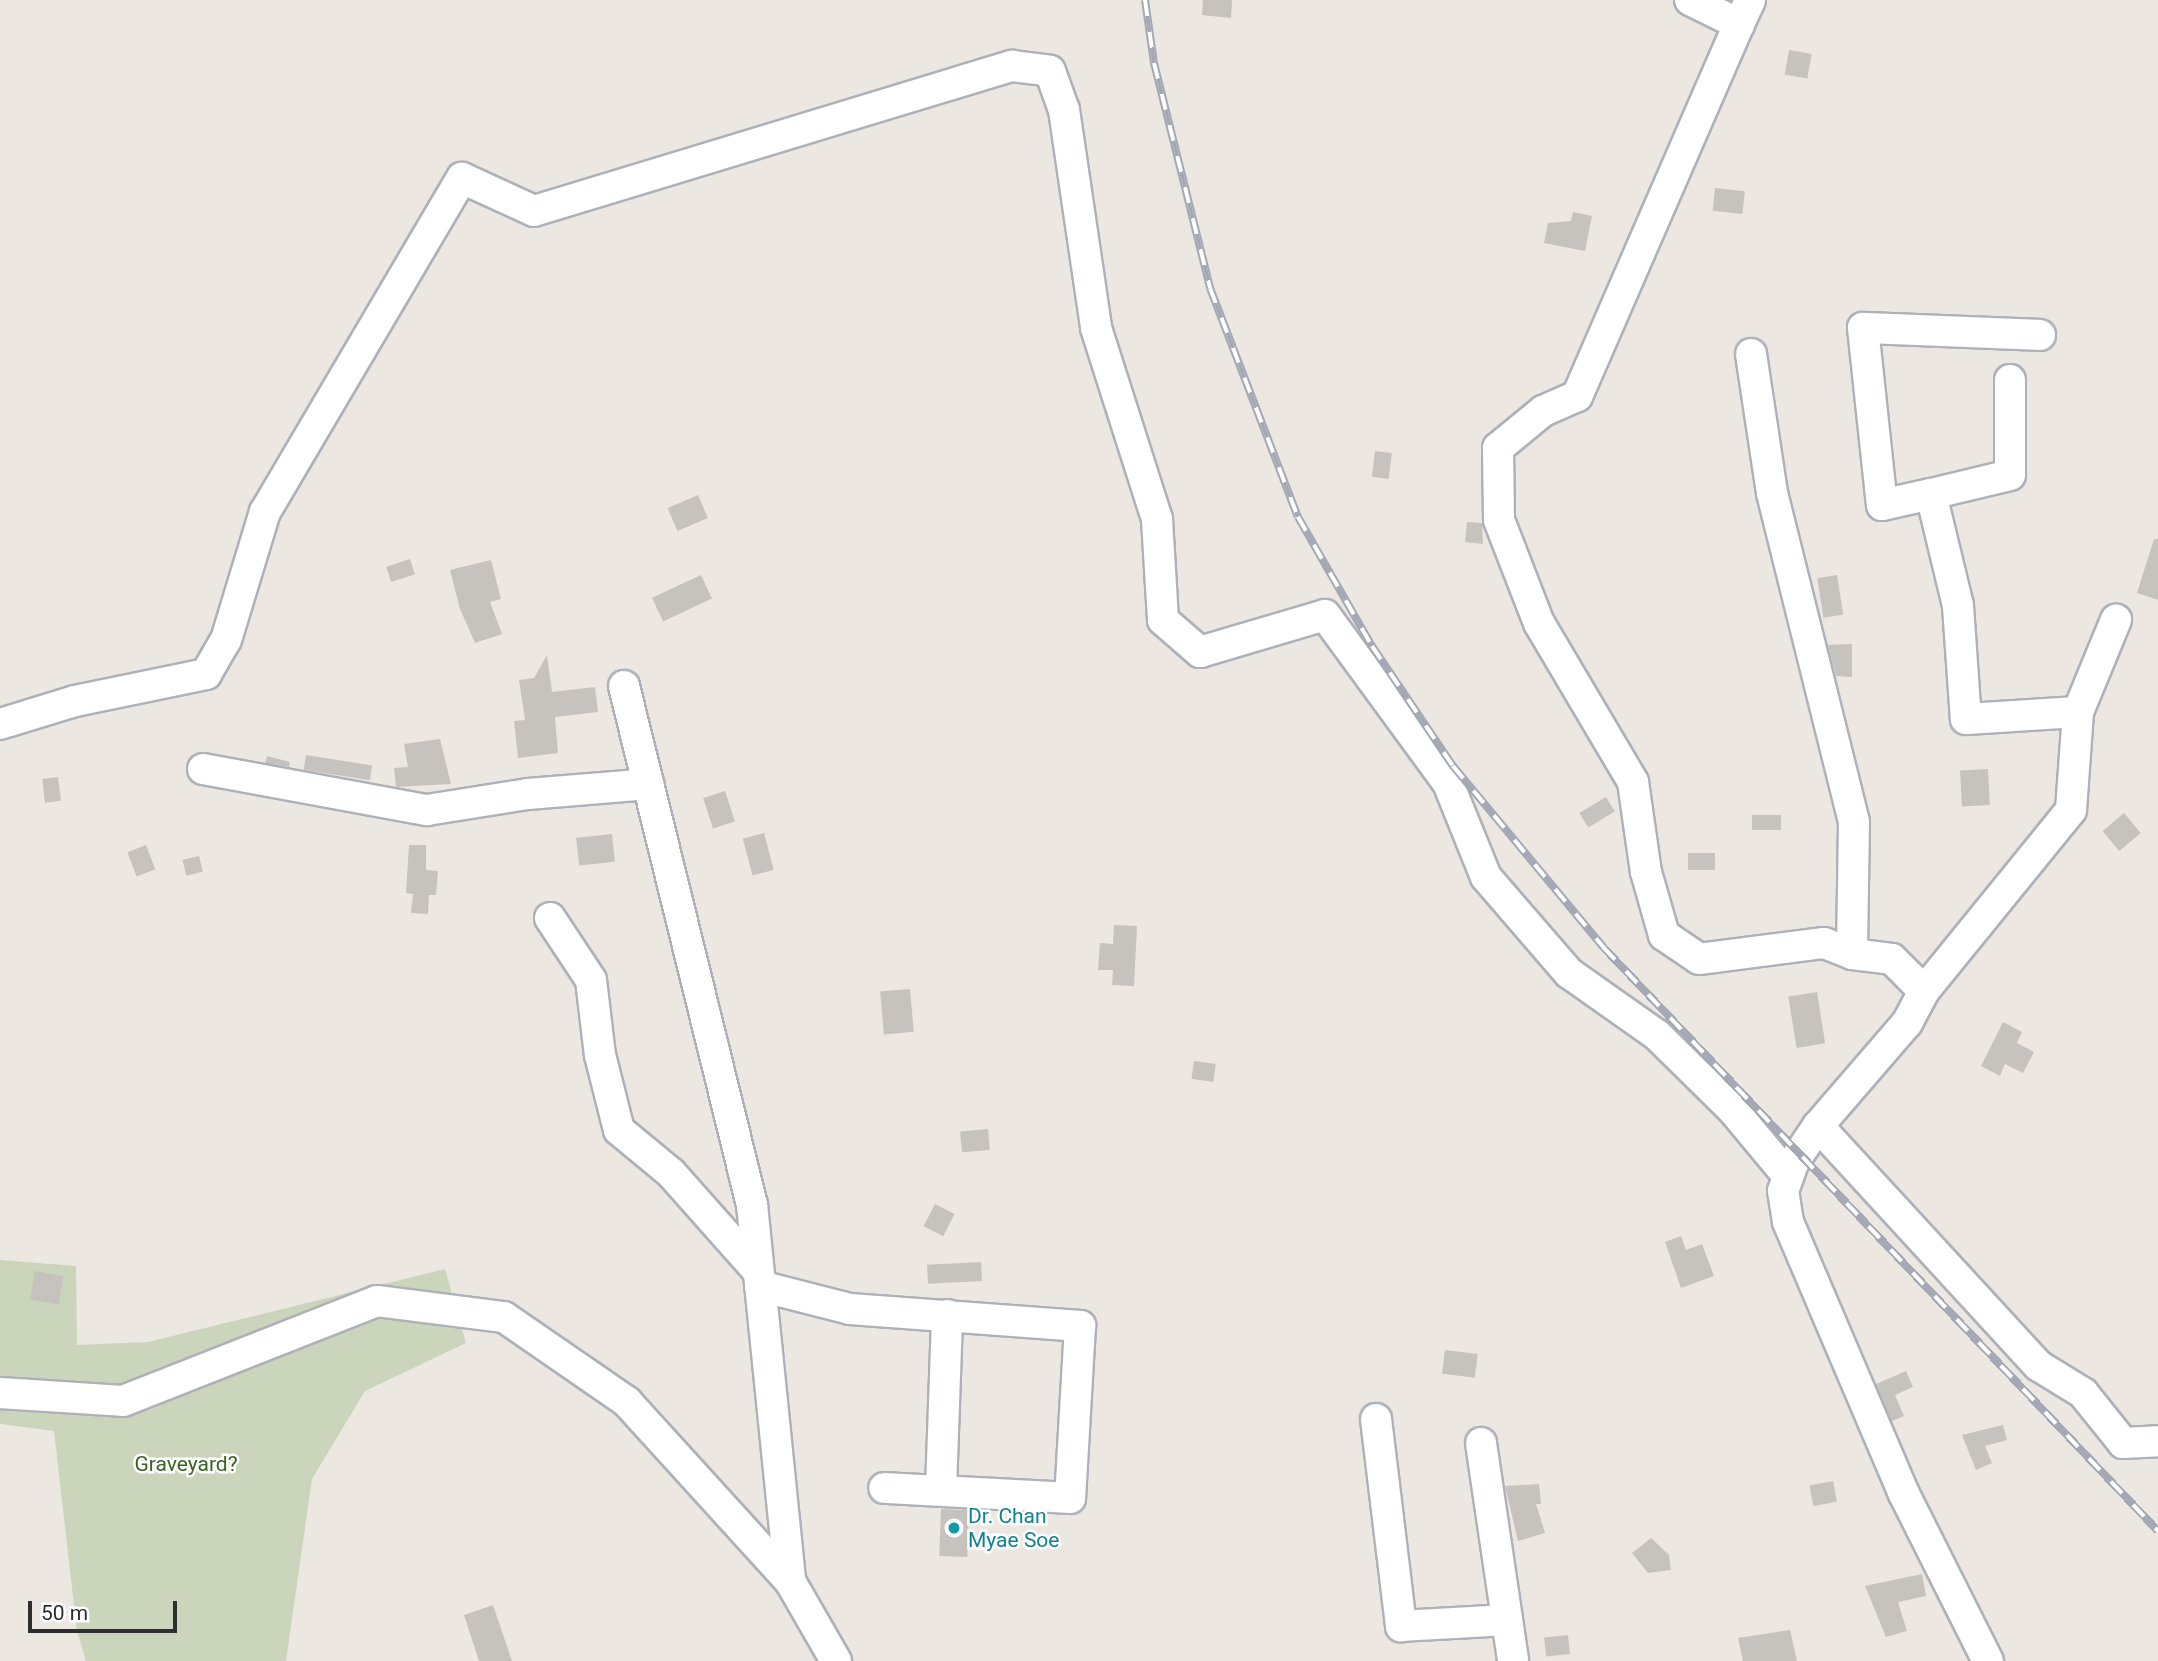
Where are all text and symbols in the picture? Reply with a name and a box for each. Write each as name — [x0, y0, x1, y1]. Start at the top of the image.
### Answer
park label: Graveyard? — [134, 1451, 238, 1477]
place label: Dr. Chan Myae Soe — [968, 1503, 1059, 1553]
marker: Dr. Chan Myae Soe — [946, 1520, 962, 1536]
scale bar — [32, 1588, 180, 1632]
text: 50 m — [41, 1601, 88, 1625]

